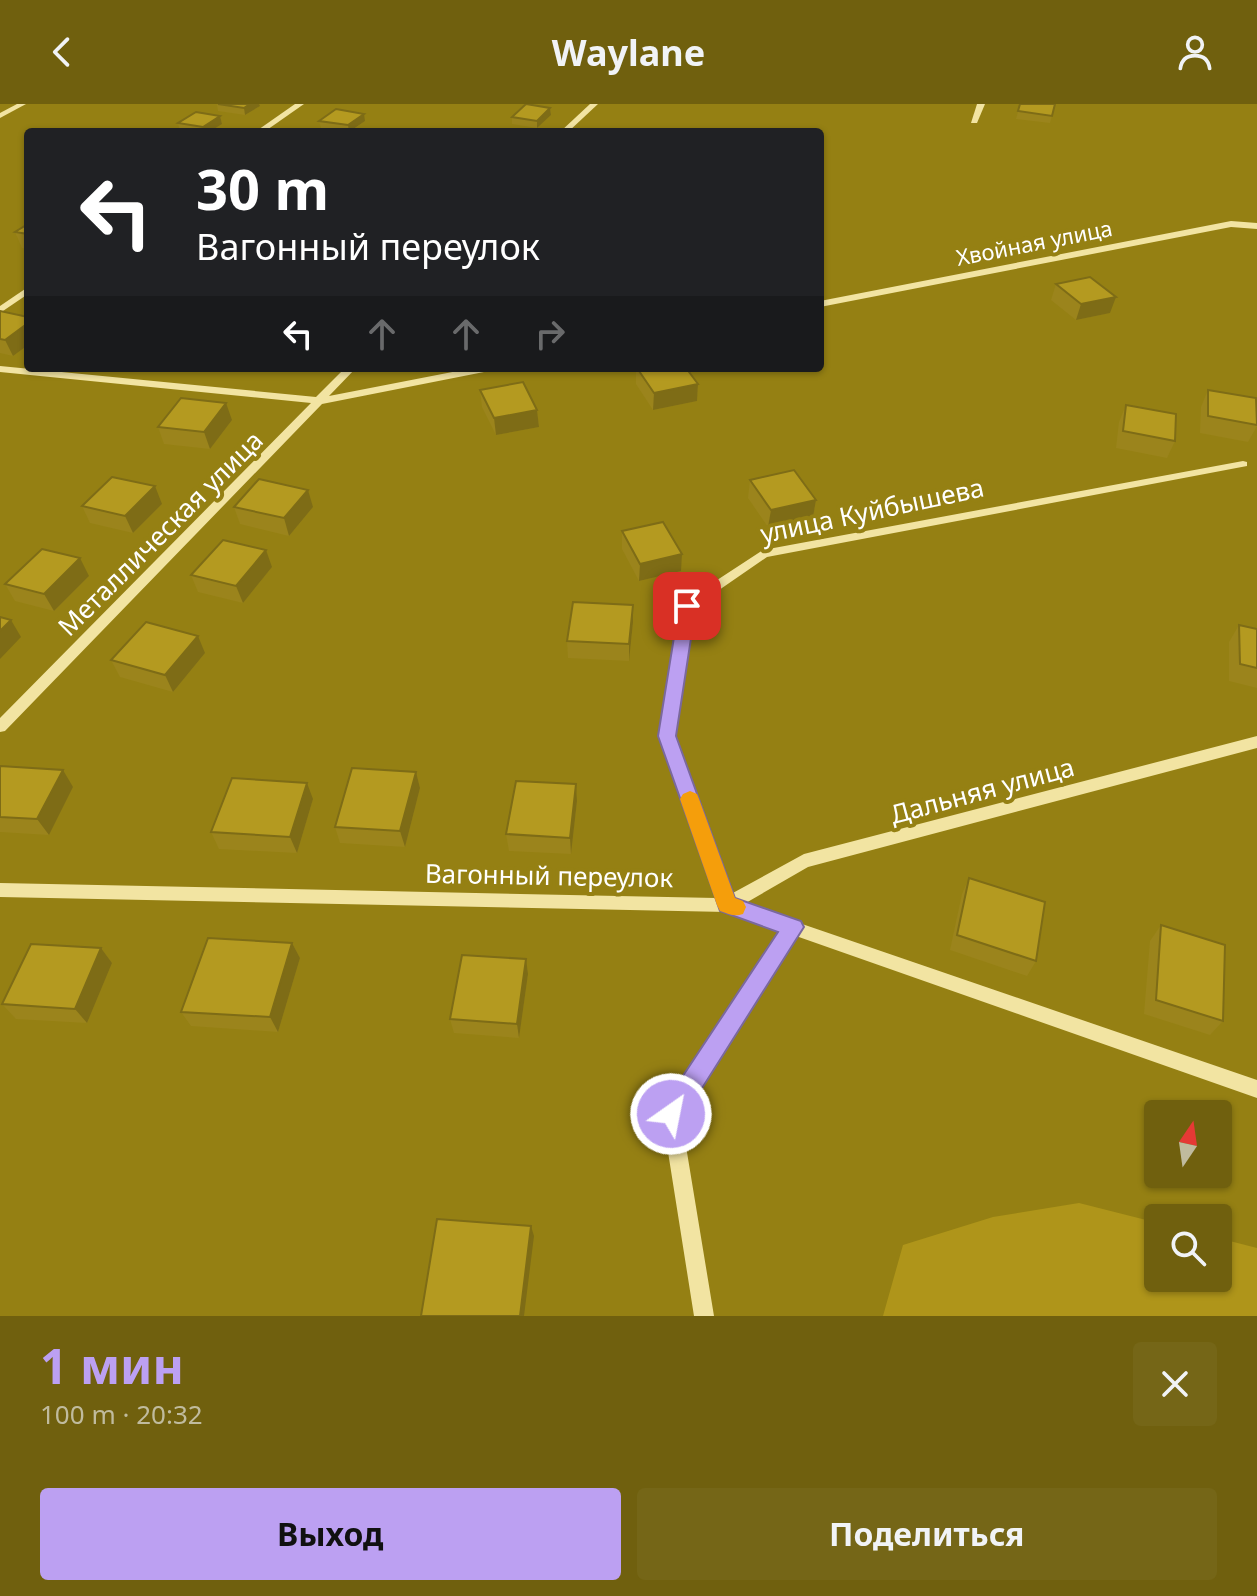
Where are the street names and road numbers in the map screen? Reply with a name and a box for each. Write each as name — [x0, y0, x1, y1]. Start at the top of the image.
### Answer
street label: Хвойная улица — [953, 212, 1115, 272]
street label: Металлическая улица — [49, 422, 271, 644]
street label: улица Куйбышева — [757, 469, 987, 551]
street label: Дальняя улица — [886, 748, 1078, 832]
street label: Вагонный переулок — [425, 855, 674, 895]

